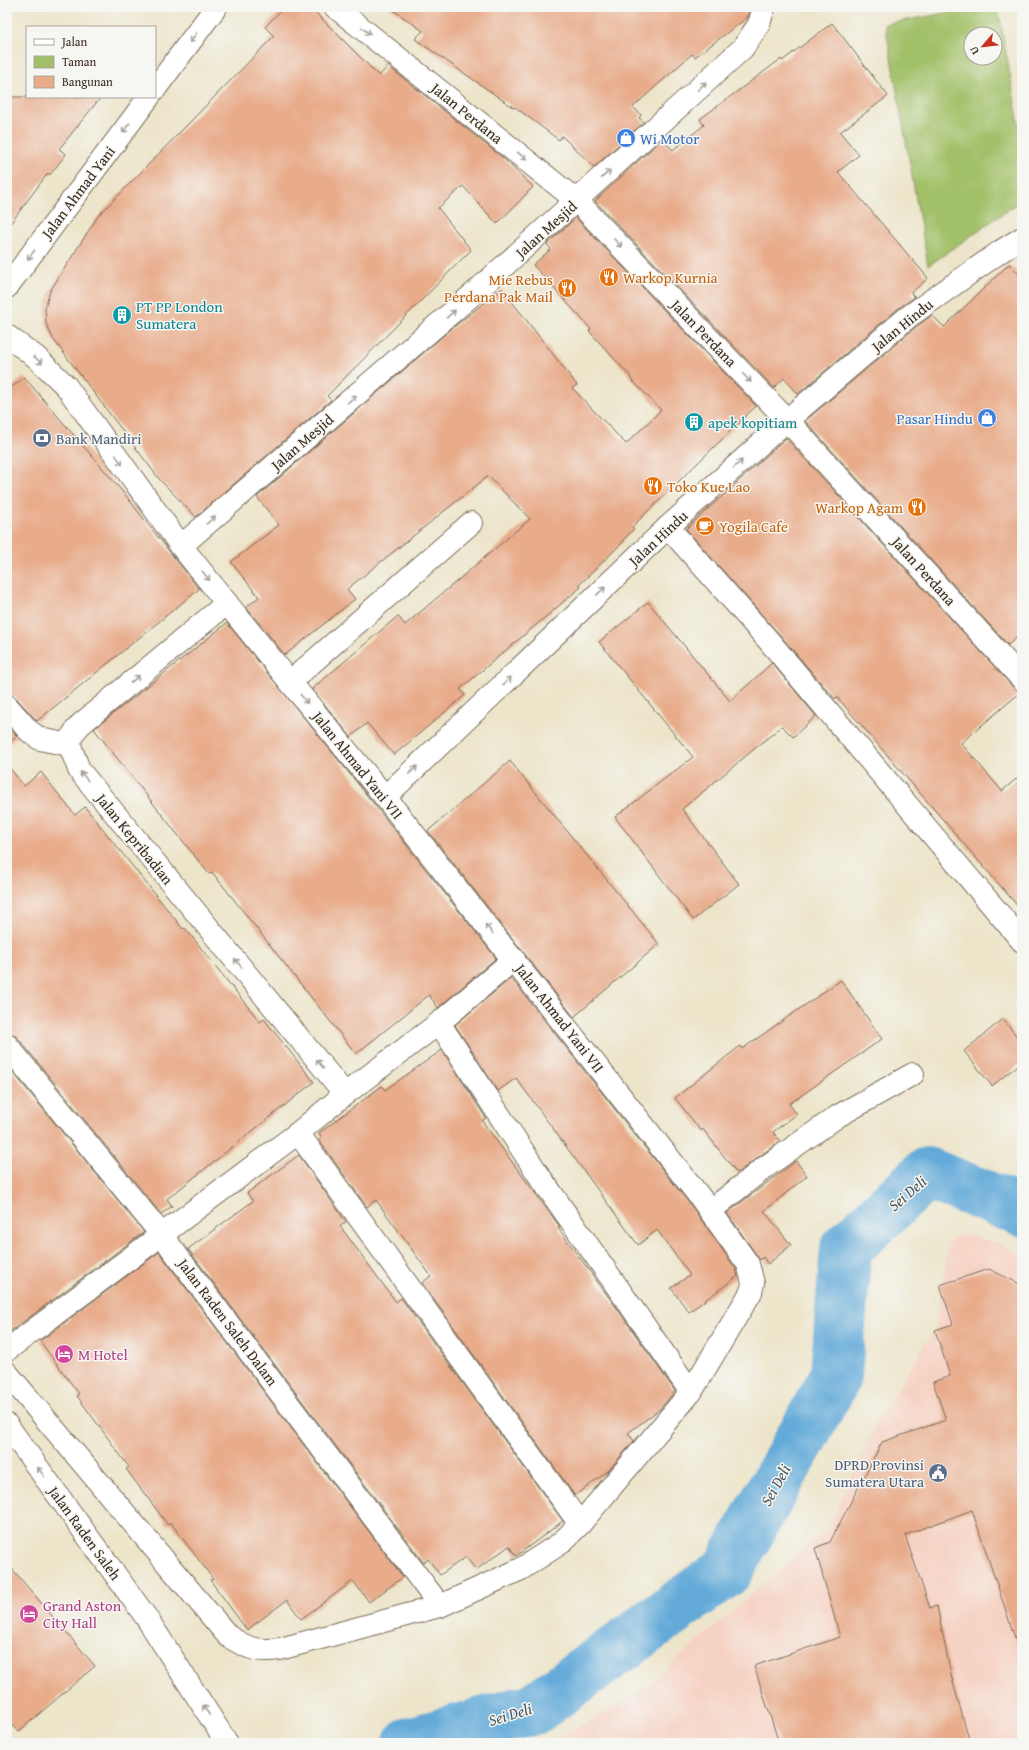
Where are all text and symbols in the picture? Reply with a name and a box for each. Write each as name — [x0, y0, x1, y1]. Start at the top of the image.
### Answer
legend — [26, 26, 156, 98]
north arrow — [963, 26, 1003, 66]
one-way arrow — [360, 27, 371, 36]
text: Jalan — [60, 33, 87, 50]
one-way arrow — [189, 33, 197, 44]
text: U — [965, 43, 983, 58]
text: Taman — [62, 53, 96, 70]
text: Bangunan — [62, 73, 113, 90]
street label: Jalan Perdana — [425, 76, 507, 148]
one-way arrow — [697, 82, 707, 91]
one-way arrow — [122, 123, 130, 134]
shop icon: Wi Motor — [615, 127, 637, 149]
place label: Wi Motor — [640, 128, 699, 149]
street label: Jalan Ahmad Yani — [35, 141, 120, 244]
one-way arrow — [516, 152, 527, 161]
one-way arrow — [601, 170, 611, 179]
street label: Jalan Mesjid — [509, 196, 581, 264]
one-way arrow — [613, 238, 623, 248]
one-way arrow — [27, 249, 36, 260]
restaurant icon: Warkop Kurnia — [598, 266, 620, 288]
place label: Warkop Kurnia — [623, 267, 718, 288]
place label: Mie Rebus Perdana Pak Mail — [444, 269, 553, 307]
restaurant icon: Mie Rebus Perdana Pak Mail — [556, 277, 578, 299]
street label: Jalan Perdana — [665, 293, 742, 371]
street label: Jalan Hindu — [865, 293, 938, 358]
place label: PT PP London Sumatera — [136, 296, 223, 334]
building icon: PT PP London Sumatera — [111, 304, 133, 326]
one-way arrow — [445, 310, 456, 319]
one-way arrow — [33, 355, 43, 364]
one-way arrow — [742, 373, 751, 383]
one-way arrow — [347, 394, 357, 403]
shop icon: Pasar Hindu — [976, 407, 998, 429]
place label: Pasar Hindu — [897, 408, 974, 429]
street label: Jalan Mesjid — [265, 409, 338, 476]
building icon: apek kopitiam — [683, 411, 705, 433]
place label: apek kopitiam — [708, 412, 798, 433]
bank icon: Bank Mandiri — [31, 427, 53, 449]
place label: Bank Mandiri — [56, 428, 141, 449]
one-way arrow — [115, 455, 124, 466]
one-way arrow — [733, 460, 743, 469]
restaurant icon: Toko Kue Lao — [642, 475, 664, 497]
place label: Toko Kue Lao — [667, 476, 750, 497]
restaurant icon: Warkop Agam — [906, 496, 928, 518]
place label: Warkop Agam — [815, 497, 904, 518]
street label: Jalan Hindu — [622, 505, 693, 572]
cafe icon: Yogila Cafe — [694, 515, 716, 537]
one-way arrow — [206, 516, 216, 525]
place label: Yogila Cafe — [719, 516, 788, 537]
street label: Jalan Perdana — [886, 530, 961, 610]
one-way arrow — [201, 571, 210, 582]
one-way arrow — [596, 586, 606, 596]
one-way arrow — [130, 674, 140, 683]
one-way arrow — [502, 676, 512, 685]
one-way arrow — [300, 694, 309, 705]
street label: Jalan Ahmad Yani VII — [307, 705, 408, 823]
one-way arrow — [408, 765, 418, 775]
one-way arrow — [80, 771, 88, 782]
street label: Jalan Kepribadian — [90, 787, 179, 890]
one-way arrow — [485, 923, 494, 934]
street label: Jalan Ahmad Yani VII — [509, 957, 609, 1077]
one-way arrow — [233, 958, 242, 969]
one-way arrow — [316, 1058, 325, 1069]
water label: Sei Deli — [882, 1169, 932, 1217]
street label: Jalan Raden Saleh Dalam — [172, 1252, 283, 1391]
hotel icon: M Hotel — [53, 1343, 75, 1365]
place label: M Hotel — [78, 1344, 128, 1365]
place label: DPRD Provinsi Sumatera Utara — [825, 1454, 924, 1492]
water label: Sei Deli — [754, 1460, 796, 1510]
public building icon: DPRD Provinsi Sumatera Utara — [927, 1462, 949, 1484]
one-way arrow — [37, 1467, 45, 1478]
street label: Jalan Raden Saleh — [43, 1480, 127, 1585]
place label: Grand Aston City Hall — [43, 1595, 122, 1633]
hotel icon: Grand Aston City Hall — [18, 1603, 40, 1625]
water label: Sei Deli — [485, 1696, 535, 1732]
one-way arrow — [202, 1705, 210, 1716]

